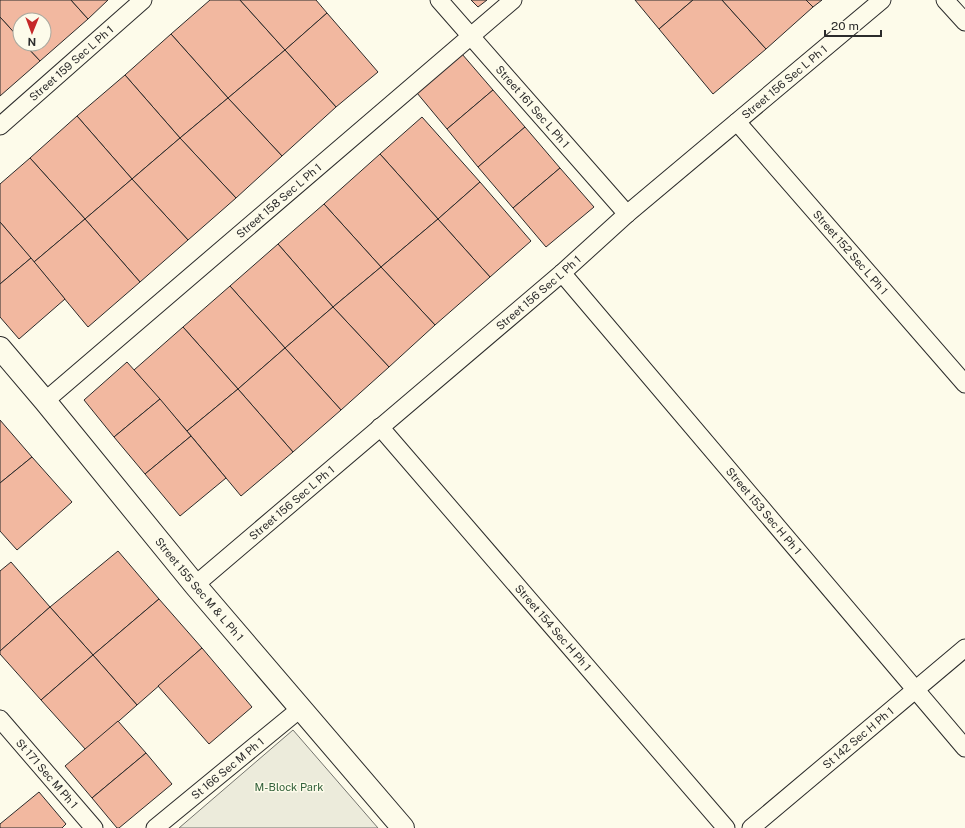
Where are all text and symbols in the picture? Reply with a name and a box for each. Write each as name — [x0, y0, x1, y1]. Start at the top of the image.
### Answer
north arrow — [12, 12, 52, 52]
scale bar — [825, 12, 881, 38]
text: 20 m — [831, 19, 859, 33]
street label: Street 159 Sec L Ph 1 — [27, 23, 116, 103]
text: N — [27, 36, 36, 48]
street label: Street 156 Sec L Ph 1 — [739, 43, 830, 121]
street label: Street 161 Sec L Ph 1 — [494, 63, 572, 150]
street label: Street 158 Sec L Ph 1 — [234, 161, 324, 240]
street label: Street 152 Sec L Ph 1 — [811, 208, 890, 297]
street label: Street 156 Sec L Ph 1 — [494, 253, 583, 332]
street label: Street 156 Sec L Ph 1 — [247, 463, 337, 542]
street label: Street 153 Sec H Ph 1 — [724, 465, 804, 557]
street label: Street 155 Sec M & L Ph 1 — [153, 535, 246, 643]
street label: Street 154 Sec H Ph 1 — [513, 582, 594, 673]
street label: St 142 Sec H Ph 1 — [820, 705, 896, 771]
street label: St 166 Sec M Ph 1 — [189, 735, 266, 802]
street label: St 171 Sec M Ph 1 — [14, 736, 80, 811]
park label: M-Block Park — [255, 781, 323, 793]

